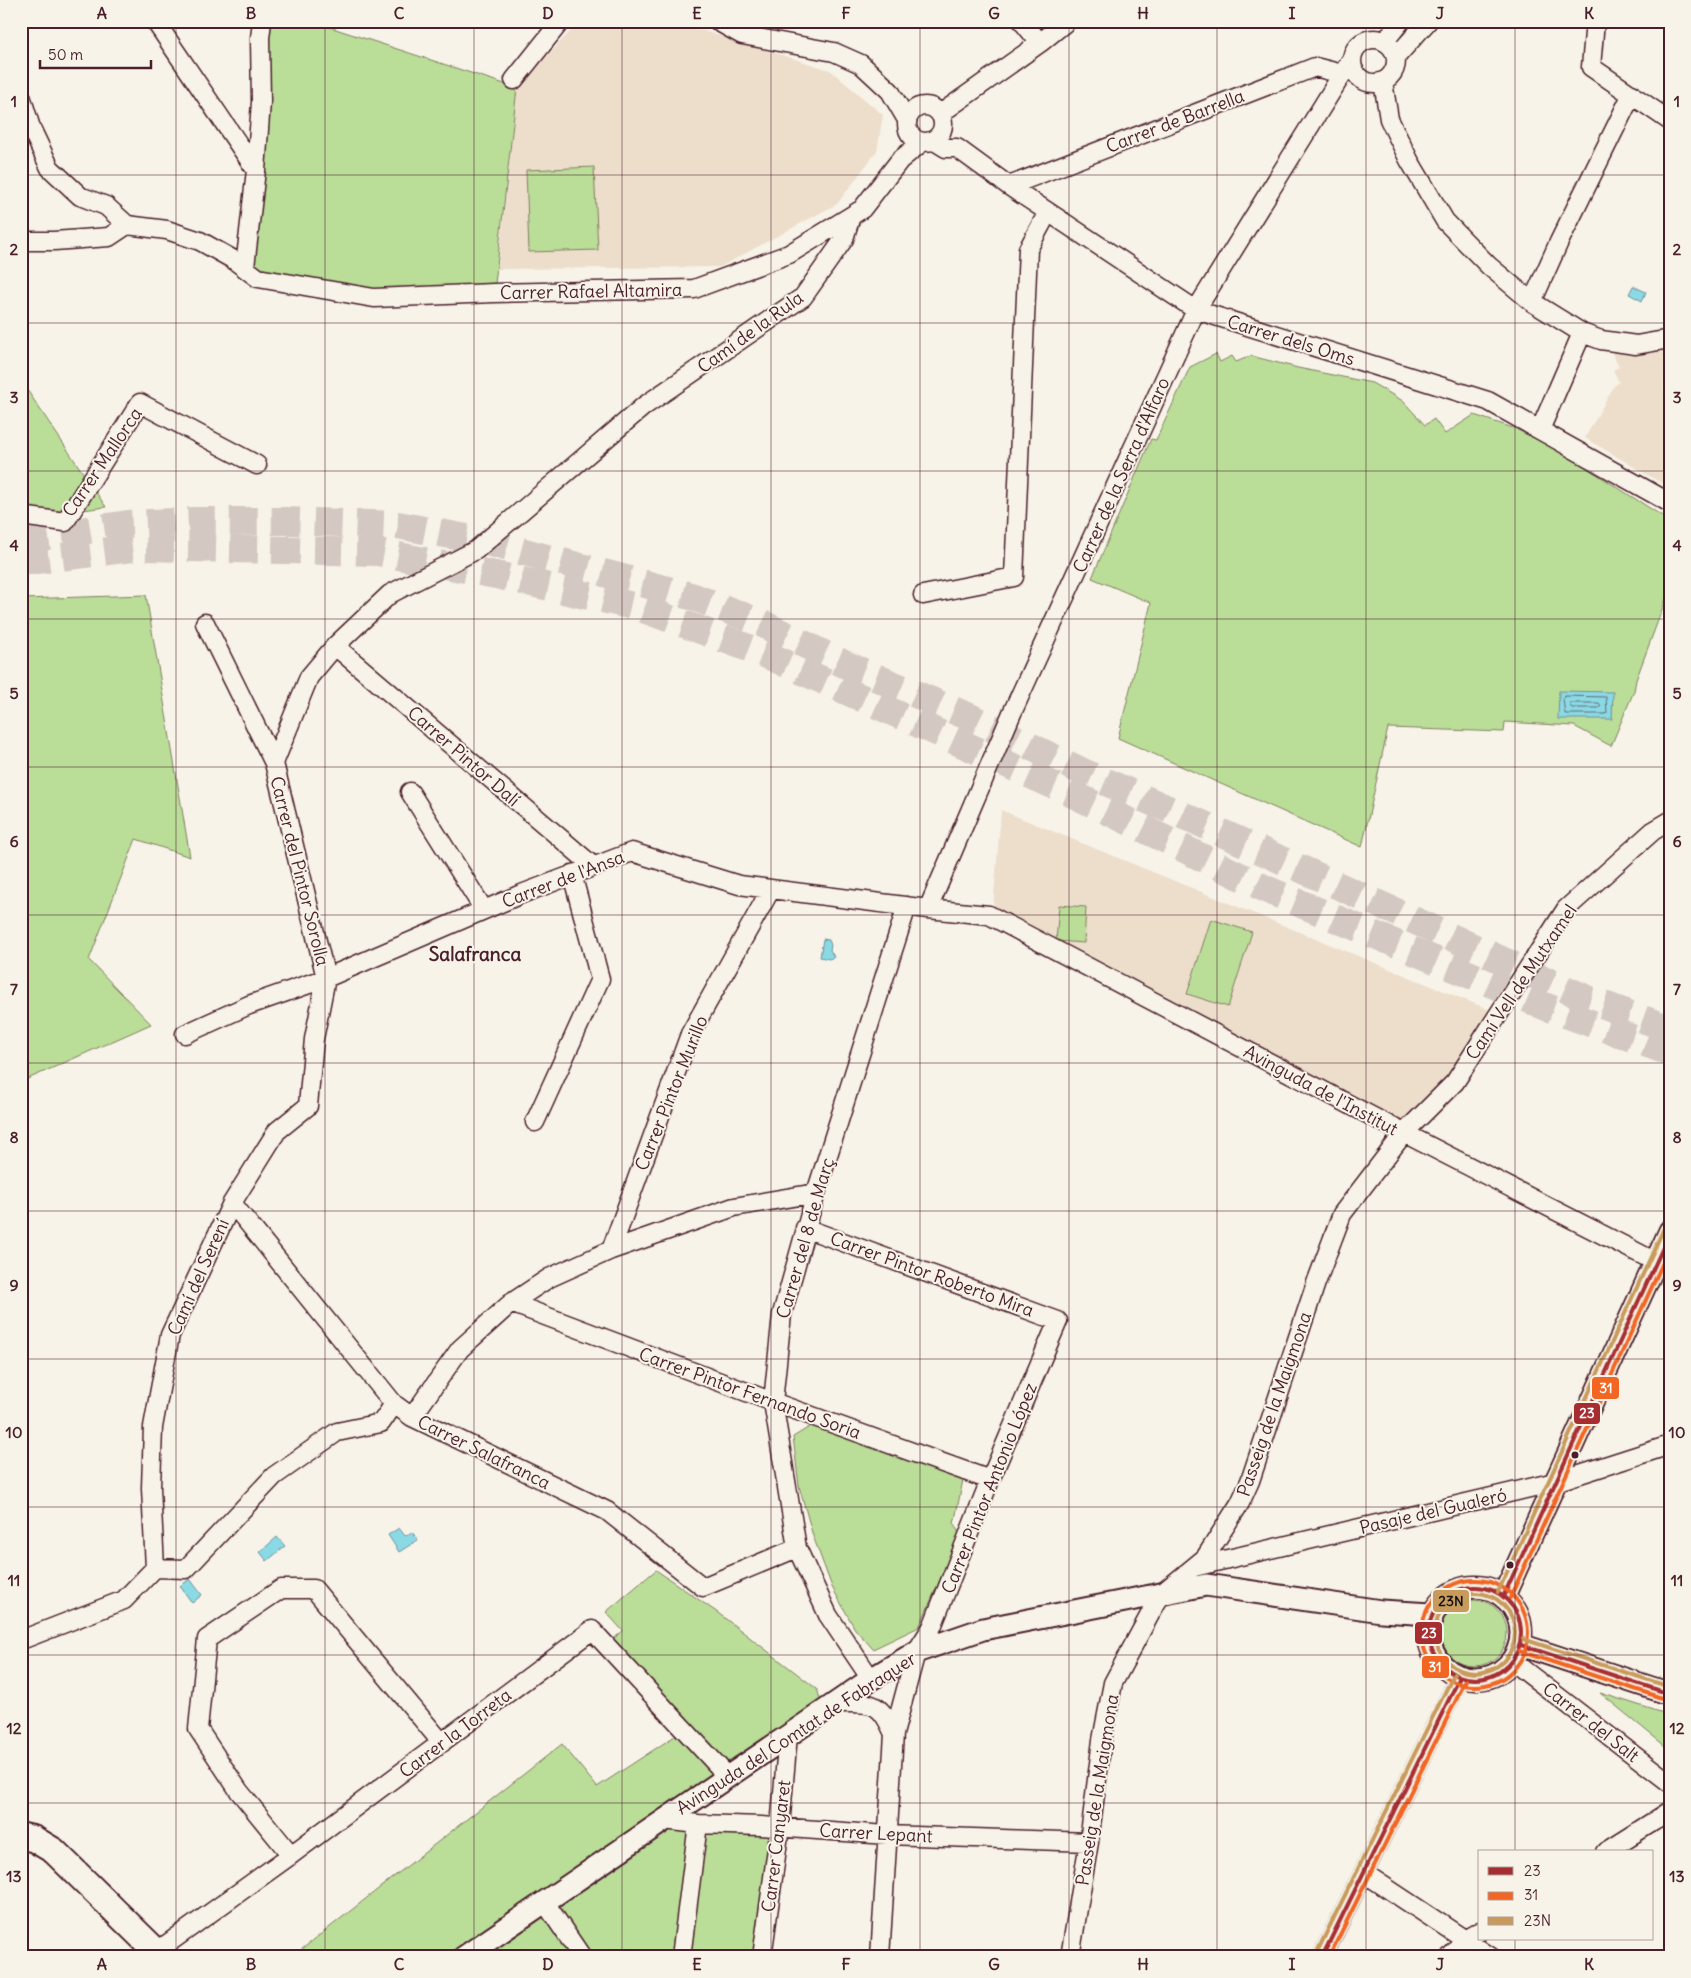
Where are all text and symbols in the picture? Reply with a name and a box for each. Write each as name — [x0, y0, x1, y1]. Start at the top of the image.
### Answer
text: A — [97, 3, 107, 23]
text: B — [246, 3, 257, 23]
text: C — [394, 3, 405, 23]
text: D — [542, 3, 554, 23]
text: E — [692, 3, 702, 23]
text: F — [841, 3, 851, 23]
text: G — [988, 3, 1000, 23]
text: H — [1137, 3, 1149, 23]
text: I — [1289, 3, 1296, 23]
text: J — [1436, 3, 1445, 23]
text: K — [1584, 3, 1594, 23]
scale bar — [40, 38, 151, 70]
text: 50 m — [48, 45, 83, 64]
street label: Carrer de Barrella — [1103, 84, 1247, 158]
text: 1 — [11, 91, 17, 111]
text: 1 — [1674, 91, 1680, 111]
text: 2 — [10, 239, 19, 259]
text: 2 — [1673, 239, 1682, 259]
street label: Carrer Rafael Altamira — [500, 278, 682, 304]
street label: Camí de la Rula — [693, 286, 807, 378]
street label: Carrer dels Oms — [1224, 310, 1358, 370]
street label: Carrer de la Serra d'Alfaro — [1067, 374, 1175, 576]
text: 3 — [9, 387, 19, 407]
text: 3 — [1672, 387, 1682, 407]
street label: Carrer Mallorca — [57, 403, 147, 521]
text: 4 — [9, 535, 19, 555]
text: 4 — [1672, 535, 1682, 555]
text: 5 — [9, 683, 19, 703]
text: 5 — [1672, 683, 1682, 703]
street label: Carrer Pintor Dalí — [403, 701, 525, 811]
street label: Carrer del Pintor Sorolla — [265, 774, 335, 968]
text: 6 — [9, 831, 19, 851]
text: 6 — [1672, 831, 1682, 851]
street label: Carrer de l'Ansa — [499, 845, 627, 913]
street label: Camí Vell de Mutxamel — [1460, 900, 1582, 1064]
district label: Salafranca — [429, 942, 521, 966]
text: 7 — [10, 979, 18, 999]
text: 7 — [1673, 979, 1681, 999]
street label: Carrer Pintor Murillo — [629, 1012, 713, 1174]
street label: Avinguda de l'Institut — [1240, 1040, 1402, 1140]
text: 8 — [9, 1127, 19, 1147]
text: 8 — [1672, 1127, 1682, 1147]
street label: Carrer del 8 de Març — [771, 1155, 839, 1321]
street label: Camí del Serení — [162, 1215, 234, 1339]
street label: Carrer Pintor Roberto Mira — [827, 1226, 1037, 1322]
text: 9 — [9, 1275, 19, 1295]
text: 9 — [1672, 1275, 1682, 1295]
street label: Passeig de la Maigmona — [1232, 1309, 1316, 1499]
street label: Carrer Pintor Fernando Soria — [636, 1342, 864, 1444]
line badge: 31 — [1591, 1376, 1620, 1400]
street label: Carrer Pintor Antonio López — [936, 1379, 1042, 1597]
text: 31 — [1599, 1379, 1613, 1397]
line badge: 23 — [1573, 1402, 1601, 1425]
text: 23 — [1579, 1404, 1595, 1422]
street label: Carrer Salafranca — [414, 1410, 554, 1494]
text: 10 — [6, 1422, 22, 1442]
text: 10 — [1669, 1422, 1685, 1442]
unlabelled marker — [1570, 1450, 1580, 1460]
street label: Pasaje del Gualeró — [1357, 1483, 1509, 1539]
unlabelled marker — [1505, 1560, 1515, 1570]
text: 11 — [8, 1570, 20, 1590]
text: 11 — [1671, 1570, 1683, 1590]
line badge: 23N — [1432, 1589, 1470, 1613]
text: 23N — [1438, 1592, 1464, 1610]
line badge: 23 — [1414, 1621, 1443, 1645]
text: 23 — [1421, 1624, 1437, 1642]
street label: Avinguda del Comtat de Fabraquer — [672, 1646, 921, 1819]
line badge: 31 — [1421, 1655, 1450, 1679]
text: 31 — [1428, 1658, 1442, 1676]
street label: Carrer del Salt — [1538, 1677, 1644, 1767]
street label: Carrer la Torreta — [394, 1683, 516, 1783]
street label: Passeig de la Maigmona — [1070, 1693, 1124, 1887]
text: 12 — [6, 1718, 22, 1738]
text: 12 — [1669, 1718, 1685, 1738]
street label: Carrer Canyaret — [756, 1779, 796, 1913]
street label: Carrer Lepant — [819, 1819, 933, 1847]
legend — [1478, 1850, 1654, 1940]
text: 23 — [1524, 1861, 1541, 1880]
text: 13 — [6, 1866, 22, 1886]
text: 13 — [1669, 1866, 1685, 1886]
text: 31 — [1524, 1885, 1538, 1904]
text: 23N — [1524, 1911, 1551, 1930]
text: A — [97, 1954, 107, 1974]
text: B — [246, 1954, 257, 1974]
text: C — [394, 1954, 405, 1974]
text: D — [542, 1954, 554, 1974]
text: E — [692, 1954, 702, 1974]
text: F — [841, 1954, 851, 1974]
text: G — [988, 1954, 1000, 1974]
text: H — [1137, 1954, 1149, 1974]
text: I — [1289, 1954, 1296, 1974]
text: J — [1436, 1954, 1445, 1974]
text: K — [1584, 1954, 1594, 1974]

